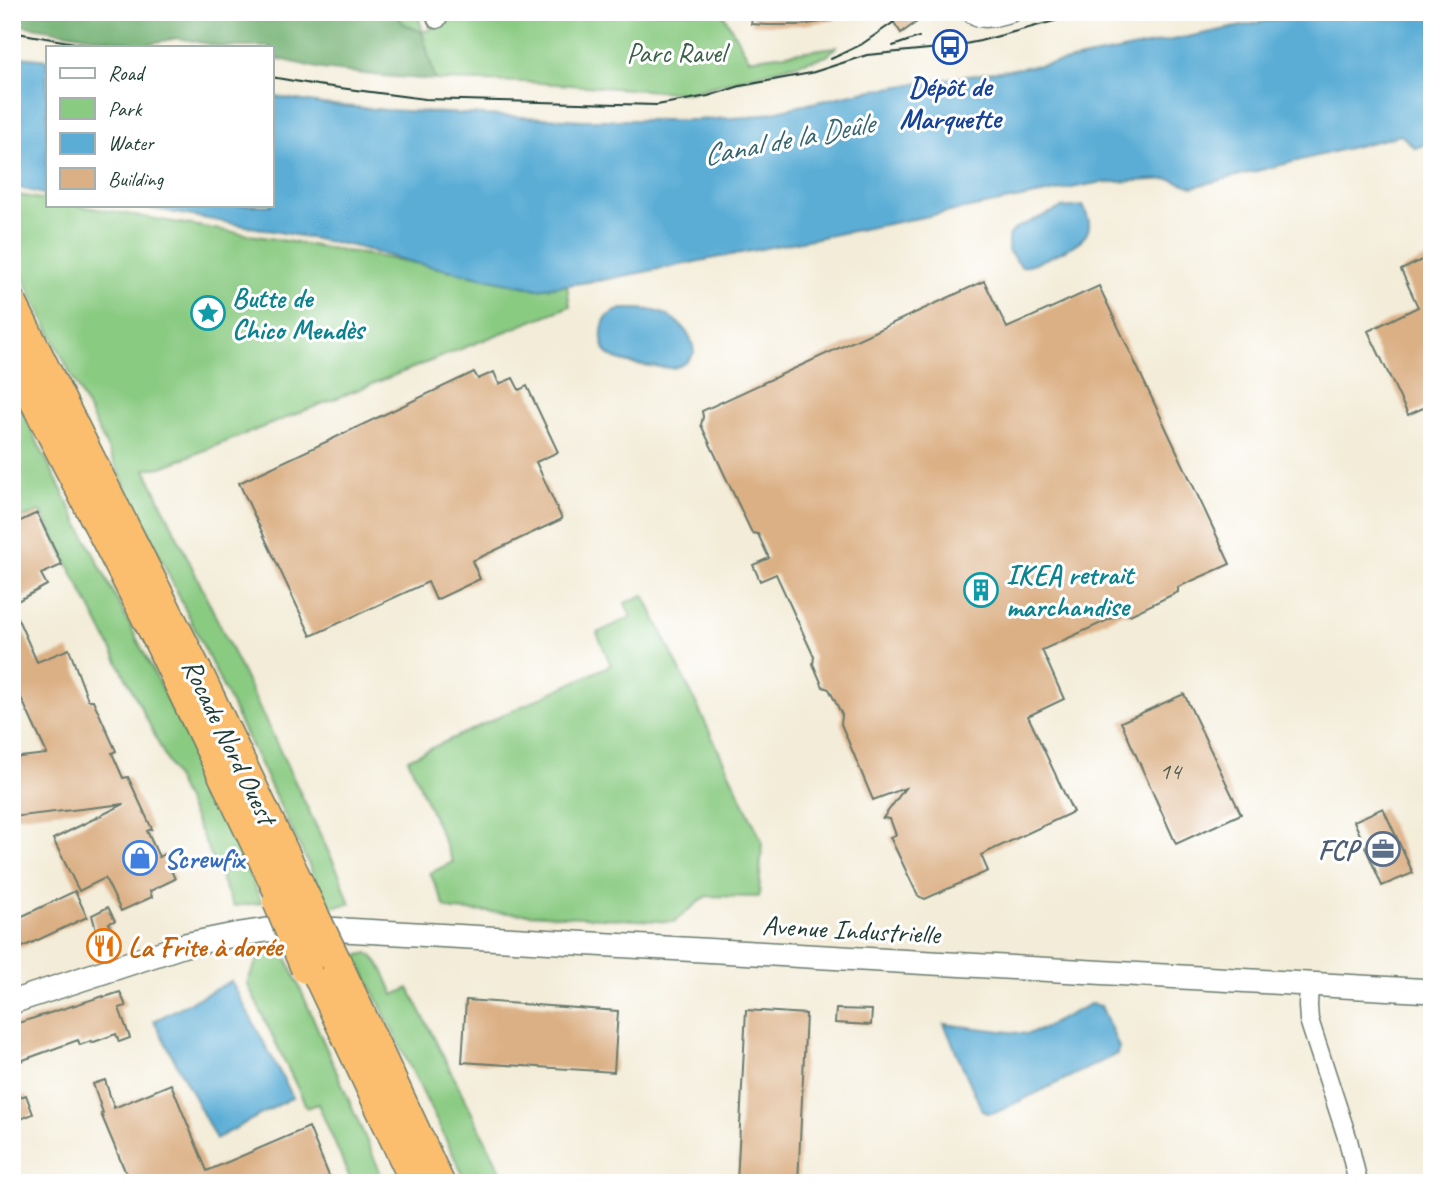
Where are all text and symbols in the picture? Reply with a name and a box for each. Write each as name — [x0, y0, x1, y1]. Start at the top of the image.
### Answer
bus stop icon: Dépôt de Marquette — [931, 28, 969, 66]
park label: Parc Ravel — [626, 35, 731, 70]
legend — [46, 46, 273, 206]
text: Road — [108, 60, 147, 86]
place label: Dépôt de Marquette — [899, 69, 1003, 136]
text: Park — [108, 96, 143, 122]
water label: Canal de la Deûle — [700, 103, 880, 174]
text: Water — [108, 130, 155, 156]
text: Building — [108, 166, 165, 192]
place label: Butte de Chico Mendès — [232, 280, 367, 347]
place icon: Butte de Chico Mendès — [189, 294, 227, 332]
place label: IKEA retrait marchandise — [1006, 557, 1136, 624]
building icon: IKEA retrait marchandise — [962, 571, 1000, 609]
street label: Rocade Nord Ouest — [175, 653, 286, 833]
house number: 14 — [1159, 756, 1183, 786]
office icon: FCP — [1364, 830, 1402, 868]
place label: FCP — [1318, 832, 1363, 867]
shop icon: Screwfix — [121, 839, 159, 877]
place label: Screwfix — [164, 841, 246, 876]
street label: Avenue Industrielle — [761, 907, 943, 952]
restaurant icon: La Frite à dorée — [85, 927, 123, 965]
place label: La Frite à dorée — [128, 929, 285, 964]

